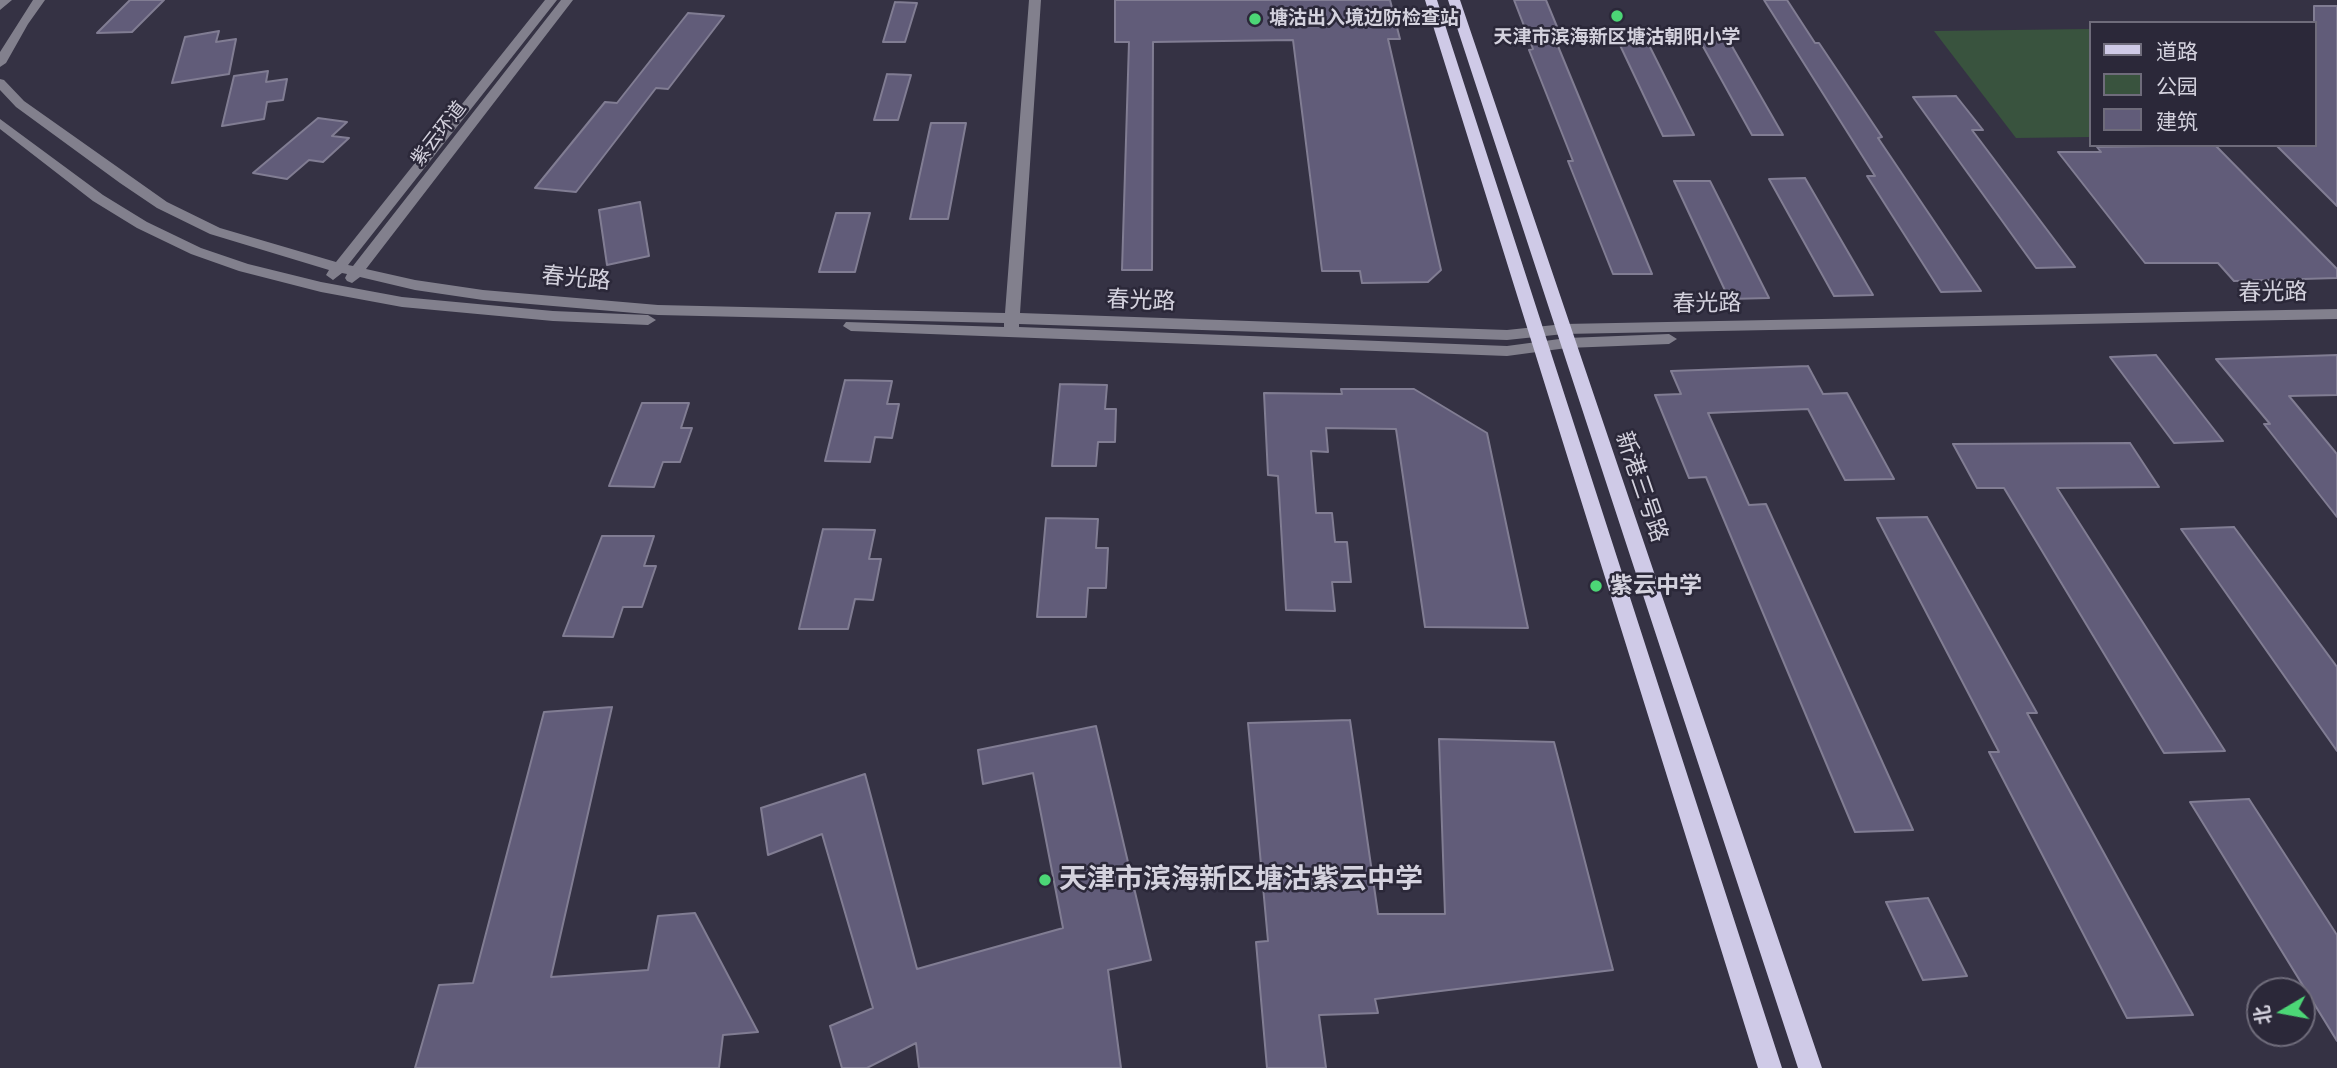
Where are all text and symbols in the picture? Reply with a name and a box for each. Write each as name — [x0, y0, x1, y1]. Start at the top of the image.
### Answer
place label: 塘沽出入境边防检查站 — [1269, 8, 1459, 30]
marker: 天津市滨海新区塘沽朝阳小学 — [1609, 8, 1625, 24]
marker: 塘沽出入境边防检查站 — [1247, 11, 1263, 27]
legend — [2088, 21, 2316, 147]
place label: 天津市滨海新区塘沽朝阳小学 — [1494, 27, 1740, 49]
text: 道路 — [2156, 37, 2198, 65]
text: 公园 — [2156, 72, 2198, 100]
street label: 紫云环道 — [407, 97, 471, 171]
text: 建筑 — [2156, 107, 2198, 135]
street label: 春光路 — [540, 262, 612, 296]
street label: 春光路 — [2238, 279, 2308, 307]
street label: 春光路 — [1106, 286, 1176, 316]
street label: 春光路 — [1672, 290, 1742, 318]
street label: 新港三号路 — [1609, 428, 1673, 546]
place label: 紫云中学 — [1610, 572, 1702, 600]
marker: 紫云中学 — [1588, 578, 1604, 594]
place label: 天津市滨海新区塘沽紫云中学 — [1059, 863, 1423, 897]
marker: 天津市滨海新区塘沽紫云中学 — [1037, 872, 1053, 888]
north arrow — [2246, 977, 2316, 1047]
text: 北 — [2249, 1004, 2276, 1027]

